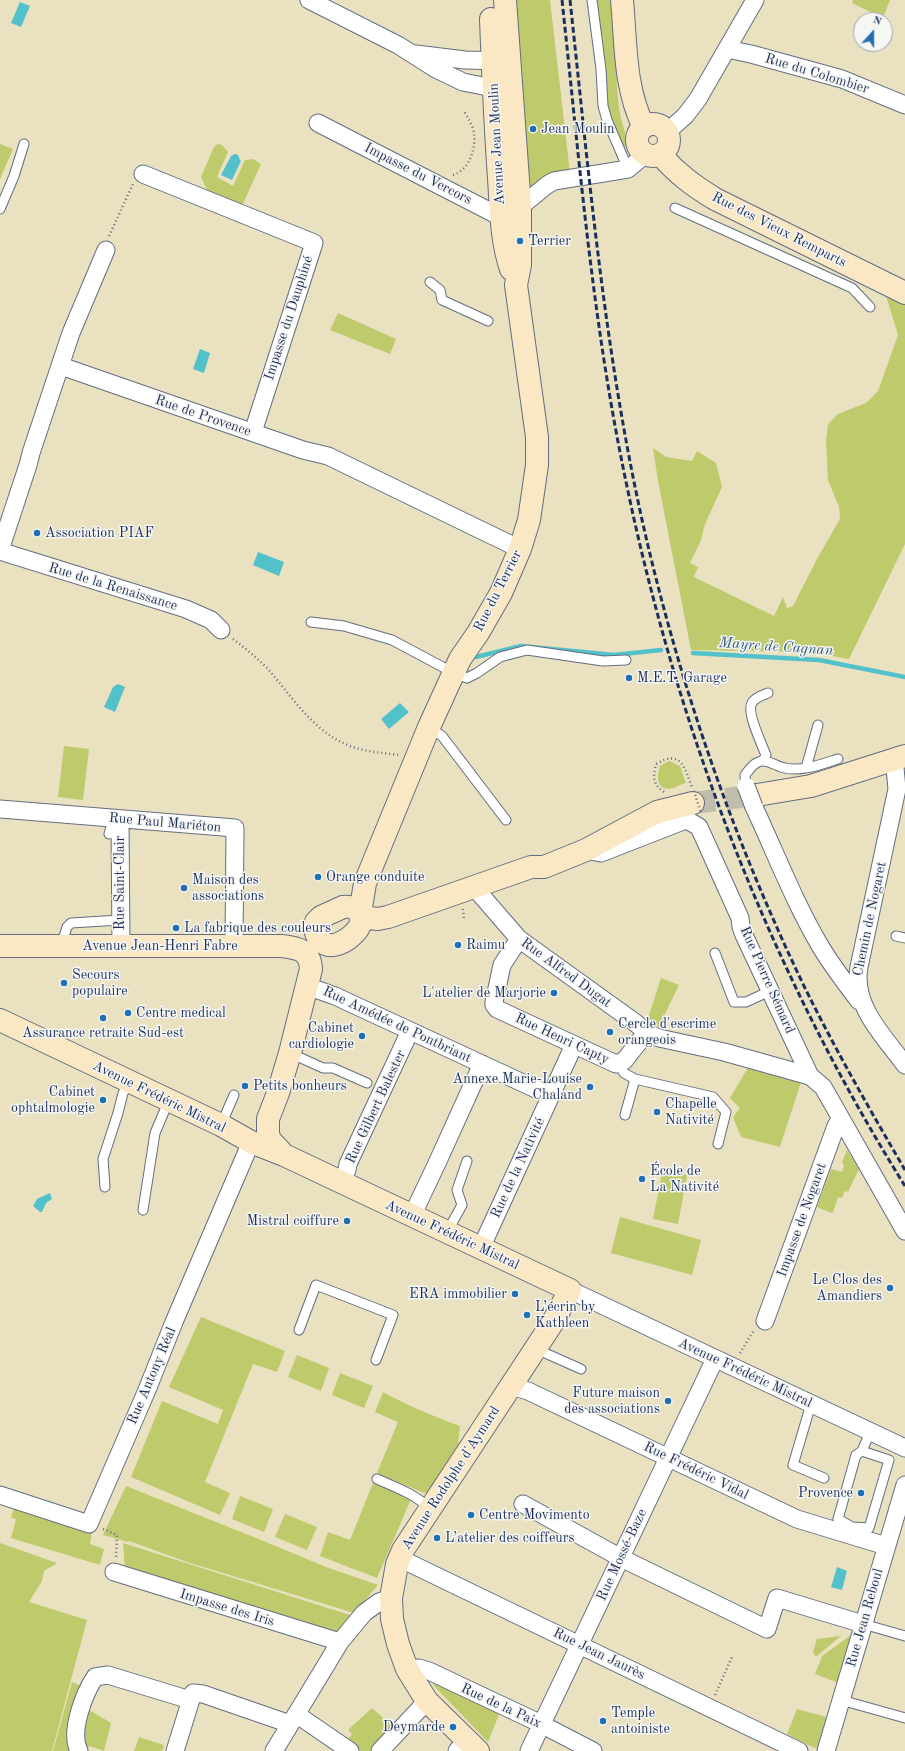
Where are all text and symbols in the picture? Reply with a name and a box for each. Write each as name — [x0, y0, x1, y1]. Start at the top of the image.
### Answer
north arrow — [853, 12, 893, 52]
text: N — [871, 15, 883, 28]
street label: Rue du Colombier — [763, 50, 871, 98]
street label: Avenue Jean Moulin — [485, 83, 509, 205]
place label: Jean Moulin — [541, 121, 615, 137]
marker: Jean Moulin — [528, 124, 538, 134]
street label: Impasse du Vercors — [361, 140, 475, 208]
street label: Rue des Vieux Remparts — [709, 189, 849, 271]
place label: Terrier — [528, 233, 571, 249]
marker: Terrier — [515, 236, 525, 246]
street label: Impasse du Dauphiné — [261, 254, 317, 382]
street label: Rue de Provence — [153, 392, 253, 440]
place label: Association PIAF — [45, 525, 154, 541]
marker: Association PIAF — [32, 528, 42, 538]
street label: Rue du Terrier — [470, 547, 526, 635]
street label: Rue de la Renaissance — [46, 559, 180, 615]
water label: Mayre de Cagnan — [718, 634, 834, 660]
place label: M.E.T. Garage — [637, 670, 727, 686]
marker: M.E.T. Garage — [624, 673, 634, 683]
street label: Rue Paul Mariéton — [108, 810, 222, 836]
street label: Rue Saint-Clair — [112, 836, 128, 930]
street label: Chemin de Nogaret — [850, 860, 890, 978]
place label: Orange conduite — [326, 869, 424, 885]
place label: Maison des associations — [192, 872, 264, 904]
marker: Orange conduite — [313, 872, 323, 882]
marker: Maison des associations — [179, 883, 189, 893]
place label: La fabrique des couleurs — [184, 920, 331, 936]
marker: La fabrique des couleurs — [171, 923, 181, 933]
street label: Rue Pierre Sémard — [736, 924, 798, 1036]
street label: Rue Alfred Dugat — [517, 934, 615, 1012]
place label: Raimu — [466, 937, 505, 953]
street label: Avenue Jean-Henri Fabre — [82, 938, 238, 954]
marker: Raimu — [453, 940, 463, 950]
place label: Secours populaire — [72, 967, 128, 1000]
marker: Secours populaire — [59, 978, 69, 988]
street label: Rue Amédée de Pontbriant — [320, 983, 474, 1067]
place label: L'atelier de Marjorie — [422, 985, 546, 1001]
marker: L'atelier de Marjorie — [549, 988, 559, 998]
place label: Centre medical — [136, 1005, 226, 1021]
marker: Centre medical — [123, 1008, 133, 1018]
street label: Rue Henri Capty — [512, 1010, 612, 1068]
marker: Assurance retraite Sud-est — [98, 1013, 108, 1023]
place label: Cercle d'escrime orangeois — [618, 1016, 716, 1048]
place label: Cabinet cardiologie — [289, 1020, 354, 1052]
place label: Assurance retraite Sud-est — [22, 1025, 184, 1041]
marker: Cercle d'escrime orangeois — [605, 1027, 615, 1037]
marker: Cabinet cardiologie — [357, 1031, 367, 1041]
street label: Rue Gilbert Balester — [342, 1047, 410, 1167]
street label: Avenue Frédéric Mistral — [90, 1057, 228, 1137]
place label: Annexe Marie-Louise Chaland — [453, 1071, 582, 1104]
place label: Petits bonheurs — [253, 1078, 347, 1094]
marker: Petits bonheurs — [240, 1081, 250, 1091]
marker: Annexe Marie-Louise Chaland — [585, 1082, 595, 1092]
place label: Cabinet ophtalmologie — [11, 1084, 95, 1116]
marker: Cabinet ophtalmologie — [98, 1095, 108, 1105]
place label: Chapelle Nativité — [665, 1096, 717, 1128]
marker: Chapelle Nativité — [652, 1107, 662, 1117]
street label: Rue de la Nativité — [487, 1115, 549, 1221]
street label: Impasse de Nogaret — [774, 1161, 830, 1279]
place label: École de La Nativité — [650, 1163, 719, 1196]
marker: École de La Nativité — [637, 1174, 647, 1184]
street label: Avenue Frédéric Mistral — [382, 1196, 522, 1274]
place label: Mistral coiffure — [246, 1213, 339, 1229]
marker: Mistral coiffure — [342, 1216, 352, 1226]
place label: Le Clos des Amandiers — [812, 1272, 882, 1304]
marker: Le Clos des Amandiers — [885, 1283, 895, 1293]
place label: ERA immobilier — [409, 1286, 507, 1302]
marker: ERA immobilier — [510, 1289, 520, 1299]
place label: L’écrin by Kathleen — [535, 1299, 595, 1332]
marker: L’écrin by Kathleen — [522, 1310, 532, 1320]
street label: Rue Antony Réal — [124, 1325, 180, 1427]
street label: Avenue Frédéric Mistral — [675, 1334, 815, 1412]
place label: Future maison des associations — [564, 1385, 660, 1418]
marker: Future maison des associations — [663, 1396, 673, 1406]
street label: Avenue Rodolphe d'Aymard — [398, 1403, 504, 1553]
street label: Rue Frédéric Vidal — [641, 1438, 751, 1504]
place label: Provence — [798, 1485, 853, 1501]
marker: Provence — [856, 1488, 866, 1498]
street label: Rue Mossé-Baze — [593, 1506, 651, 1604]
place label: Centre Movimento — [479, 1507, 590, 1523]
marker: Centre Movimento — [466, 1510, 476, 1520]
place label: L’atelier des coiffeurs — [445, 1530, 575, 1546]
marker: L’atelier des coiffeurs — [432, 1533, 442, 1543]
street label: Rue Jean Reboul — [843, 1567, 887, 1669]
street label: Impasse des Iris — [178, 1586, 276, 1630]
street label: Rue Jean Jaurès — [550, 1624, 648, 1684]
street label: Rue de la Paix — [458, 1680, 544, 1732]
place label: Temple antoiniste — [611, 1705, 670, 1738]
marker: Temple antoiniste — [598, 1716, 608, 1726]
place label: Deymarde — [383, 1719, 445, 1735]
marker: Deymarde — [448, 1722, 458, 1732]

